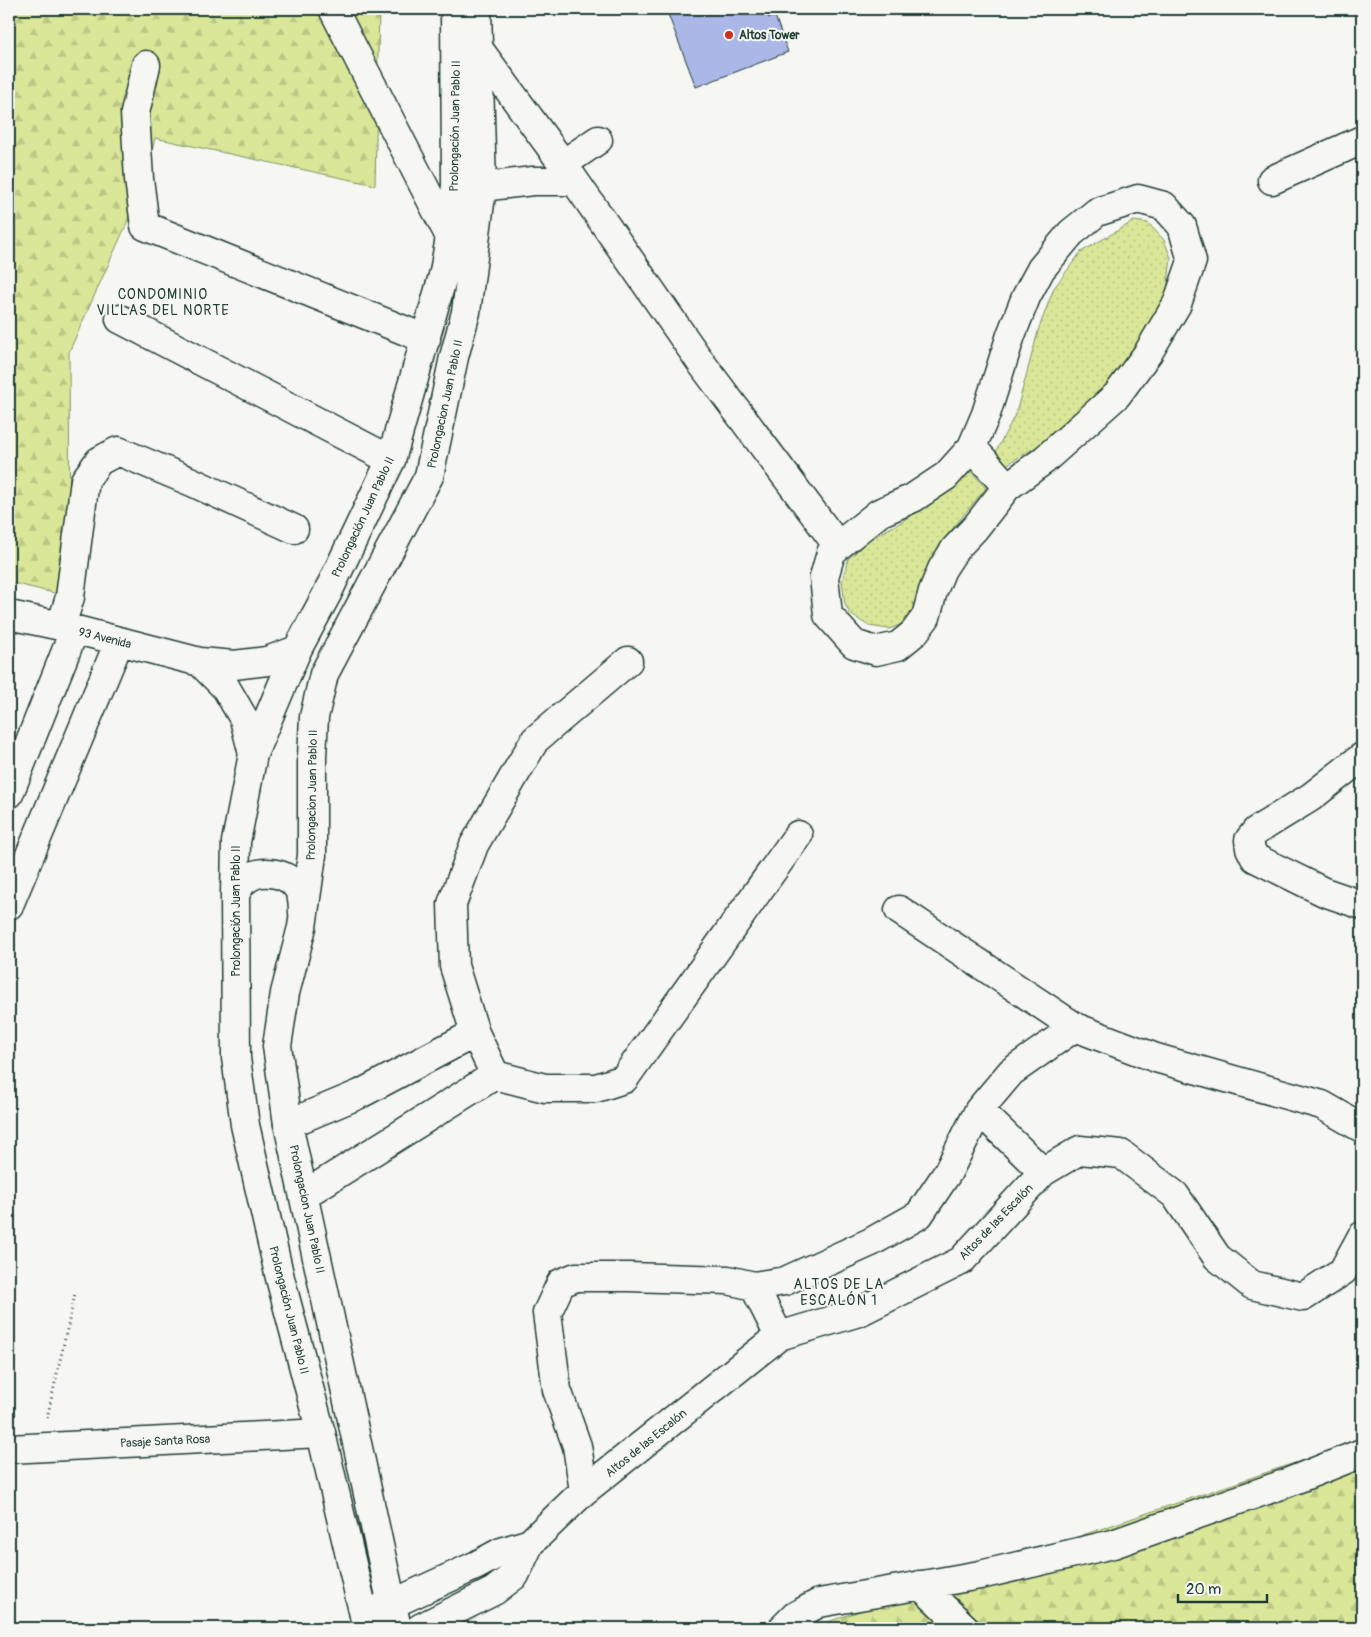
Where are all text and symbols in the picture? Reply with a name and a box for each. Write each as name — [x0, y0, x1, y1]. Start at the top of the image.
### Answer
place label: Altos Tower — [739, 28, 800, 43]
marker: Altos Tower — [723, 29, 735, 41]
street label: Prolongación Juan Pablo II — [447, 60, 464, 192]
district label: CONDOMINIO VILLAS DEL NORTE — [97, 286, 229, 319]
street label: Prolongacion Juan Pablo II — [425, 338, 466, 470]
street label: Prolongación Juan Pablo II — [329, 455, 398, 580]
street label: 93 Avenida — [77, 625, 133, 652]
street label: Prolongacion Juan Pablo II — [304, 729, 321, 861]
street label: Prolongación Juan Pablo II — [229, 845, 244, 977]
street label: Prolongacion Juan Pablo II — [286, 1143, 327, 1275]
street label: Altos de las Escalón — [956, 1181, 1037, 1264]
street label: Prolongación Juan Pablo II — [265, 1245, 312, 1376]
district label: ALTOS DE LA ESCALÓN 1 — [794, 1276, 884, 1309]
street label: Altos de las Escalón — [603, 1406, 690, 1481]
street label: Pasaje Santa Rosa — [120, 1432, 211, 1451]
scale bar — [1178, 1572, 1267, 1604]
text: 20 m — [1186, 1580, 1221, 1599]

